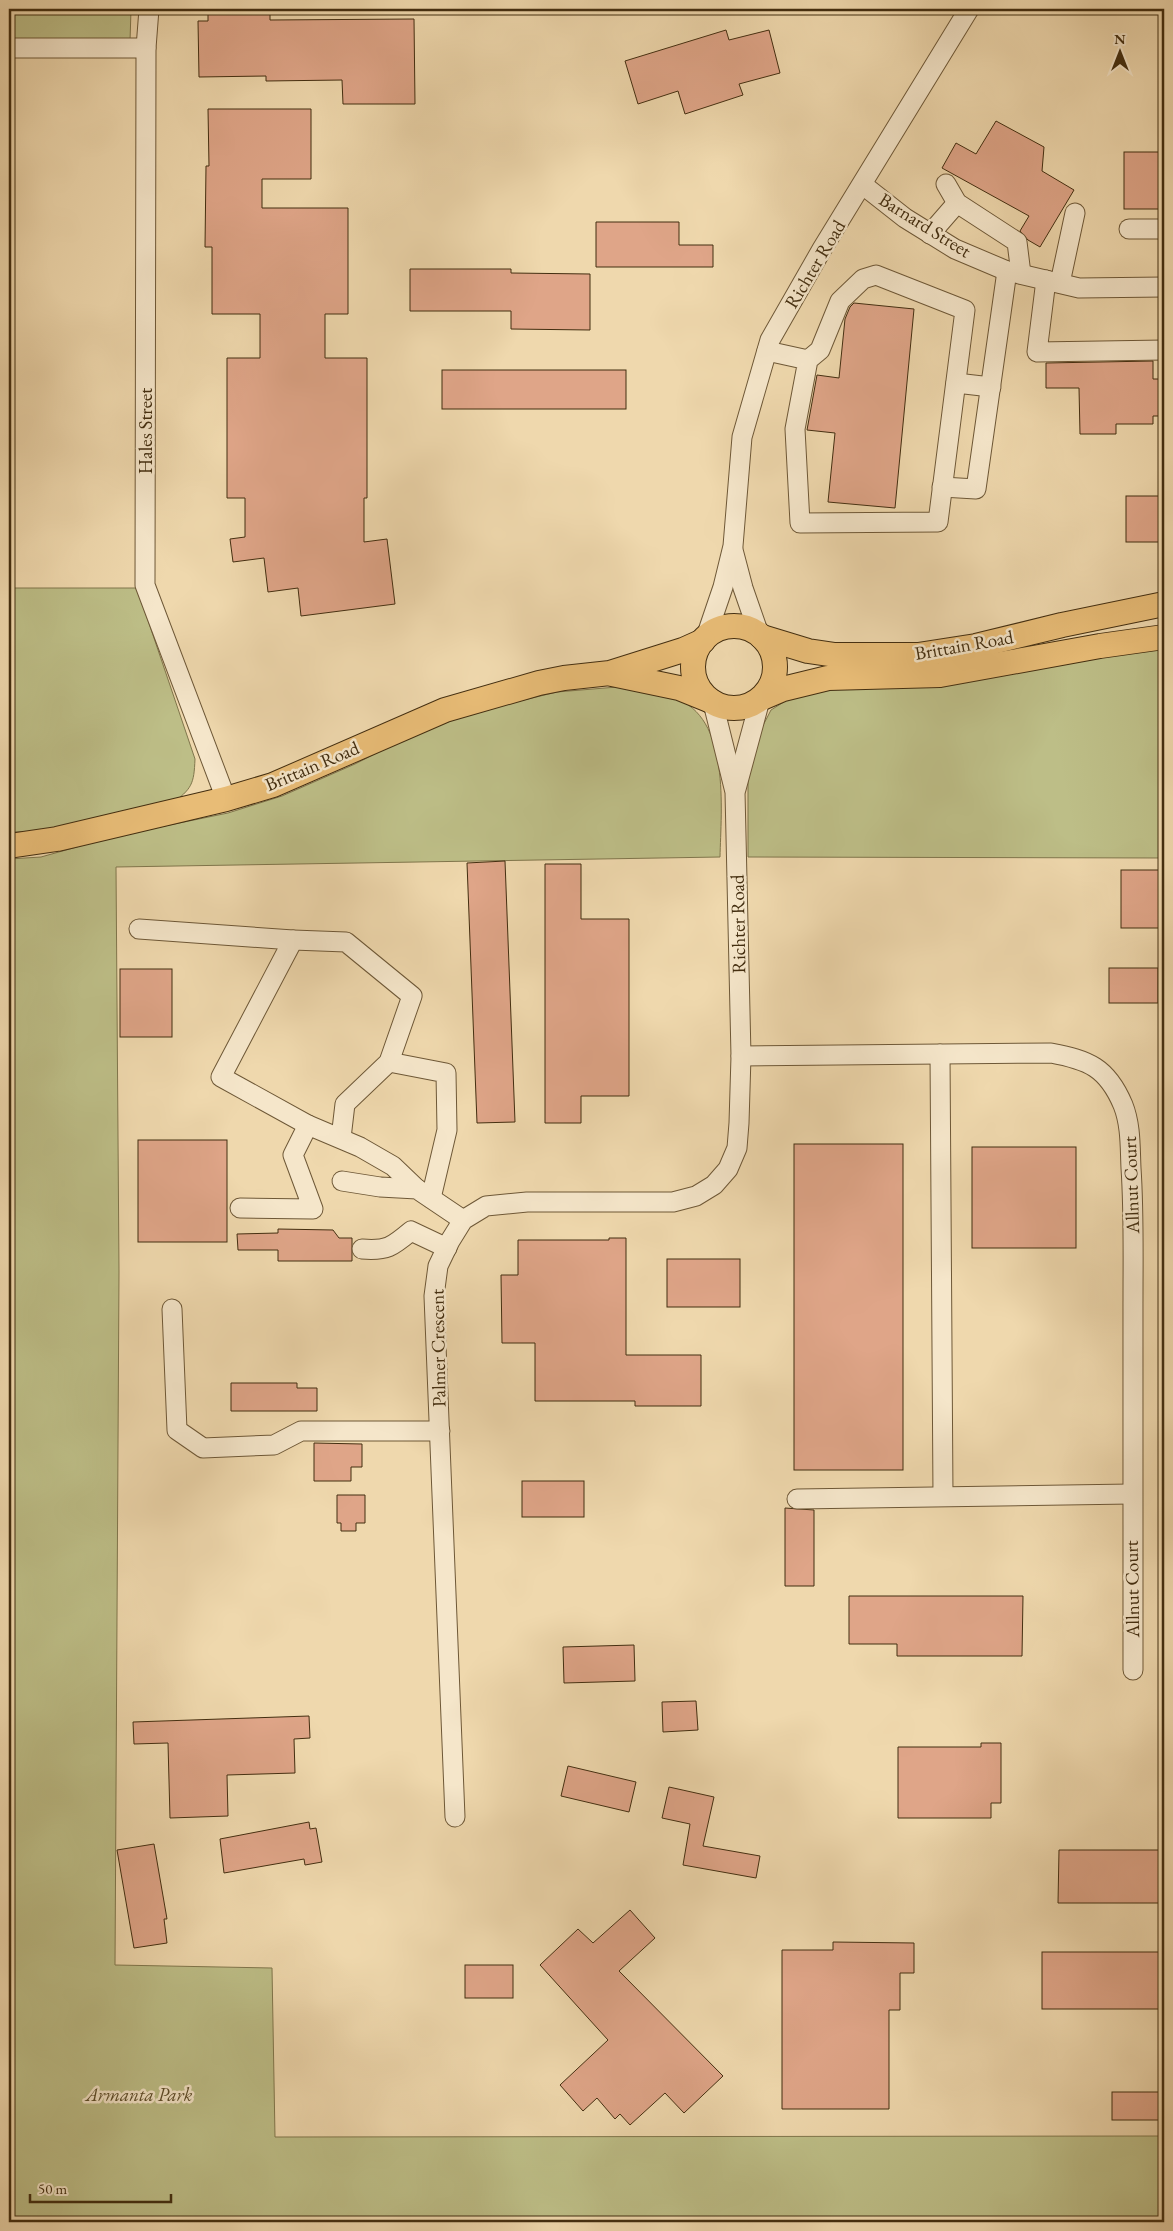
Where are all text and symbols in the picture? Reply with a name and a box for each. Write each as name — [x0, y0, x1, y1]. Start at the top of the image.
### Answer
north arrow — [1096, 28, 1146, 78]
text: N — [1114, 30, 1126, 48]
street label: Barnard Street — [874, 187, 976, 263]
street label: Richter Road — [779, 215, 851, 313]
street label: Hales Street — [133, 388, 158, 474]
street label: Brittain Road — [913, 624, 1016, 666]
street label: Brittain Road — [261, 735, 363, 797]
street label: Richter Road — [725, 874, 751, 974]
street label: Allnut Court — [1117, 1136, 1145, 1235]
street label: Palmer Crescent — [424, 1289, 452, 1407]
street label: Allnut Court — [1119, 1540, 1145, 1639]
park label: Armanta Park — [84, 2082, 193, 2107]
scale bar — [30, 2171, 171, 2203]
text: 50 m — [38, 2179, 67, 2198]

